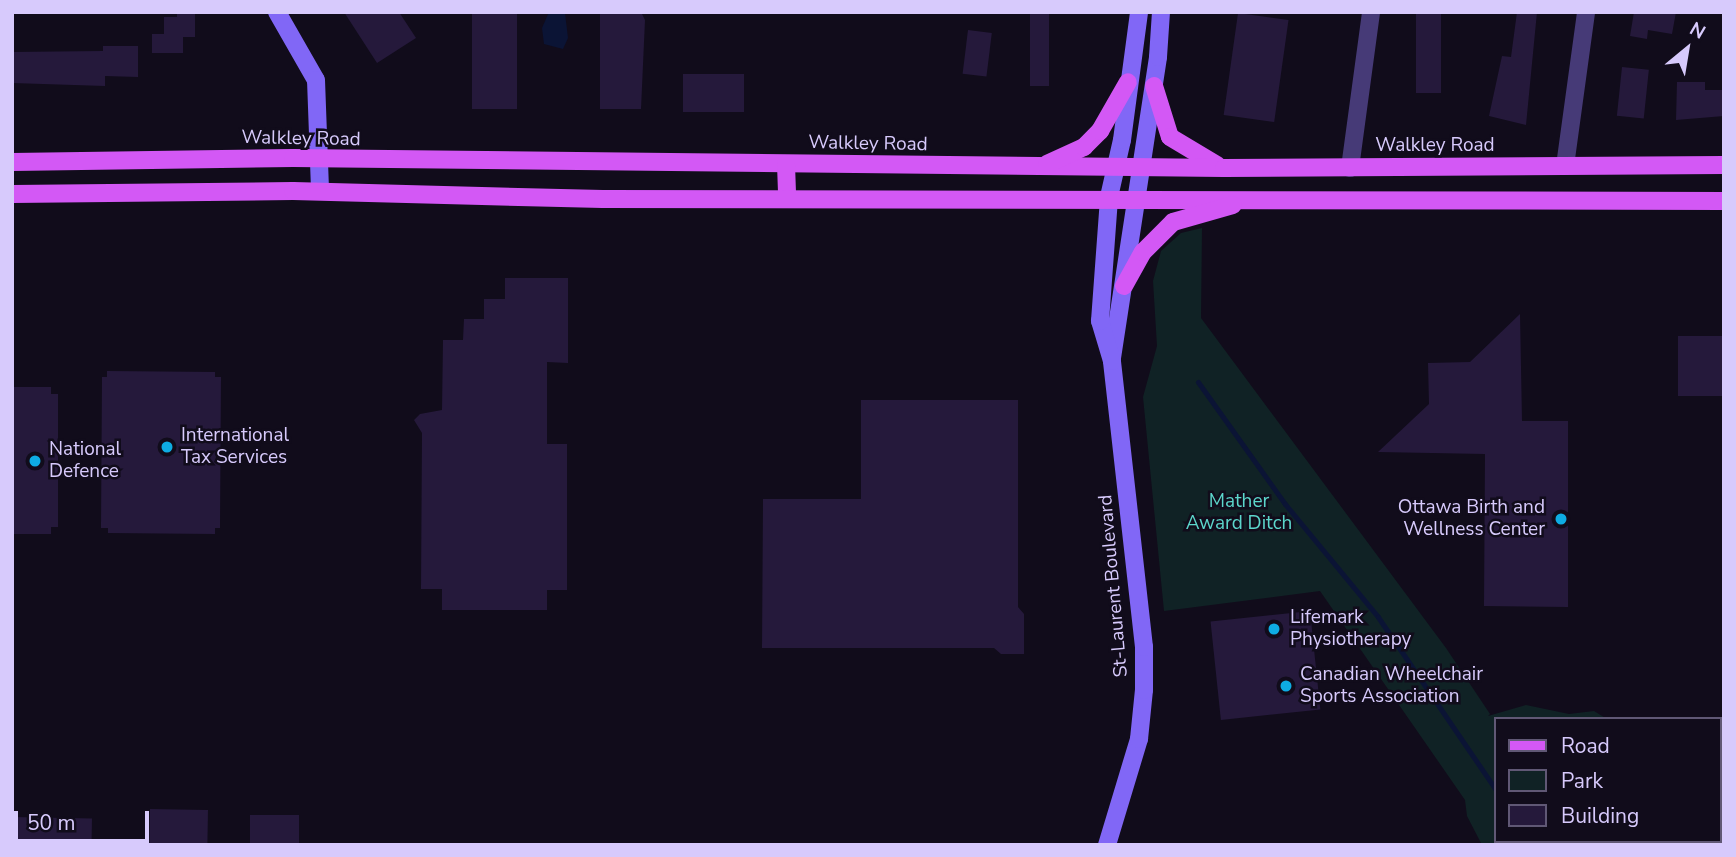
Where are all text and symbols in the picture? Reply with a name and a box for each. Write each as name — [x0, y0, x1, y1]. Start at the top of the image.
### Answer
north arrow — [1652, 14, 1722, 84]
text: N — [1685, 16, 1710, 46]
street label: Walkley Road — [241, 127, 361, 151]
street label: Walkley Road — [808, 132, 928, 156]
street label: Walkley Road — [1375, 135, 1495, 157]
place label: International Tax Services — [181, 425, 289, 469]
place label: National Defence — [49, 439, 121, 483]
marker: International Tax Services — [159, 439, 175, 455]
marker: National Defence — [27, 453, 43, 469]
park label: Mather Award Ditch — [1186, 491, 1292, 535]
street label: St-Laurent Boulevard — [1095, 494, 1133, 678]
place label: Ottawa Birth and Wellness Center — [1398, 497, 1545, 541]
marker: Ottawa Birth and Wellness Center — [1551, 509, 1571, 529]
place label: Lifemark Physiotherapy — [1290, 607, 1411, 651]
marker: Lifemark Physiotherapy — [1264, 619, 1284, 639]
place label: Canadian Wheelchair Sports Association — [1300, 664, 1483, 708]
marker: Canadian Wheelchair Sports Association — [1278, 678, 1294, 694]
legend — [1494, 717, 1722, 843]
text: Road — [1561, 732, 1610, 760]
text: Park — [1561, 767, 1603, 795]
scale bar — [18, 798, 152, 842]
text: Building — [1561, 802, 1639, 830]
text: 50 m — [27, 809, 76, 837]

